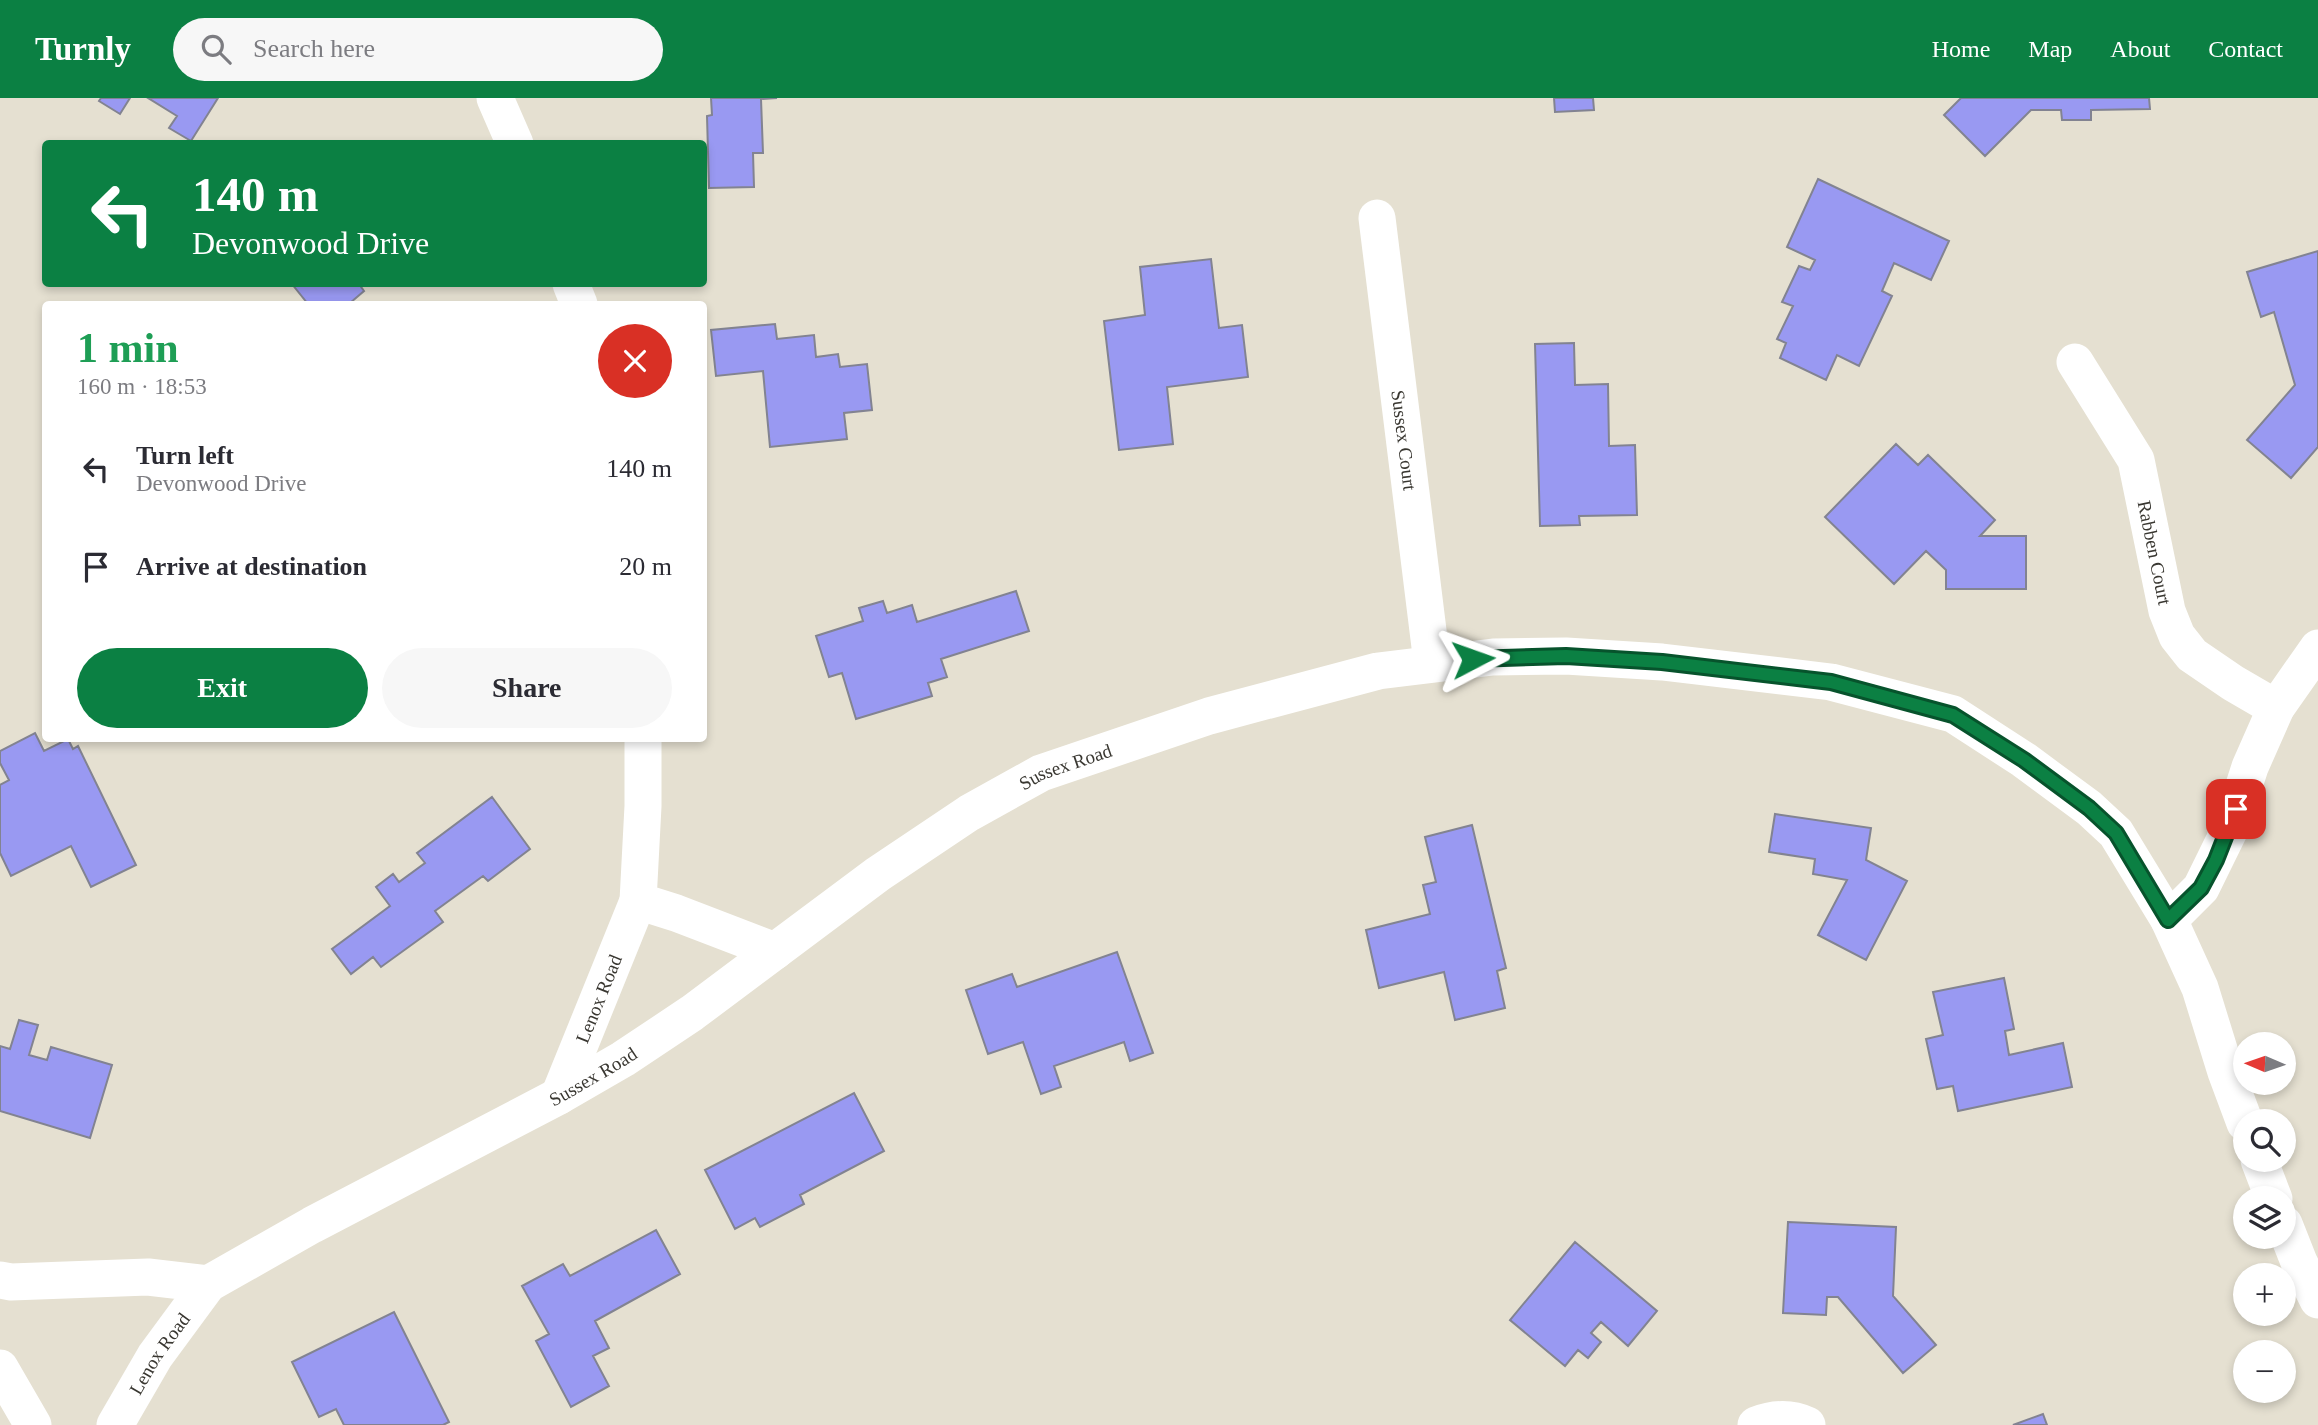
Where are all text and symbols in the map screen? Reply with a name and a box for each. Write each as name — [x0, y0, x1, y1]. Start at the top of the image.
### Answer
search box — [173, 18, 663, 81]
icon: search — [197, 30, 235, 68]
text: Turnly — [35, 31, 131, 67]
text: Search here — [253, 34, 375, 63]
text: Home — [1932, 36, 1990, 62]
text: Map — [2028, 36, 2072, 62]
text: About — [2110, 36, 2170, 62]
text: Contact — [2208, 36, 2283, 62]
text: 140 m — [192, 167, 319, 222]
icon: left — [77, 168, 168, 259]
text: Devonwood Drive — [192, 225, 429, 261]
button: close — [598, 324, 672, 398]
text: 1 min — [77, 325, 179, 371]
text: 160 m · 18:53 — [77, 374, 207, 399]
street label: Sussex Court — [1387, 389, 1421, 492]
text: Turn left — [136, 441, 234, 470]
icon: left — [77, 450, 115, 488]
text: 140 m — [606, 454, 672, 483]
text: Devonwood Drive — [136, 471, 307, 496]
street label: Rabben Court — [2134, 499, 2176, 608]
icon: arrive — [77, 548, 115, 586]
text: Arrive at destination — [136, 552, 367, 581]
text: 20 m — [619, 552, 672, 581]
position arrow — [1436, 622, 1510, 696]
button: Exit — [77, 648, 368, 728]
button: Share — [382, 648, 672, 728]
street label: Sussex Road — [1015, 740, 1115, 794]
pin — [2206, 779, 2266, 839]
icon: arrive — [2217, 790, 2255, 828]
street label: Lenox Road — [572, 951, 626, 1046]
north arrow — [2233, 1032, 2296, 1096]
map controls — [2233, 1032, 2296, 1403]
street label: Sussex Road — [546, 1043, 641, 1110]
button: search — [2233, 1109, 2296, 1172]
button: layers — [2233, 1186, 2296, 1249]
button: + — [2233, 1263, 2296, 1326]
street label: Lenox Road — [125, 1309, 194, 1398]
button: − — [2233, 1340, 2296, 1403]

